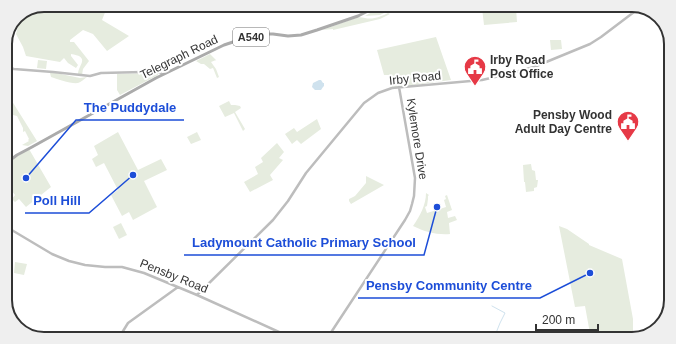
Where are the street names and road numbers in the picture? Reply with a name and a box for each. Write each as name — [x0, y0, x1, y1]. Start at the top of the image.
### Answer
road number: A540 — [233, 28, 269, 46]
street label: Telegraph Road — [138, 32, 220, 82]
street label: Irby Road — [388, 68, 442, 88]
street label: Kylemore Drive — [404, 97, 430, 181]
street label: Pensby Road — [138, 256, 210, 296]

